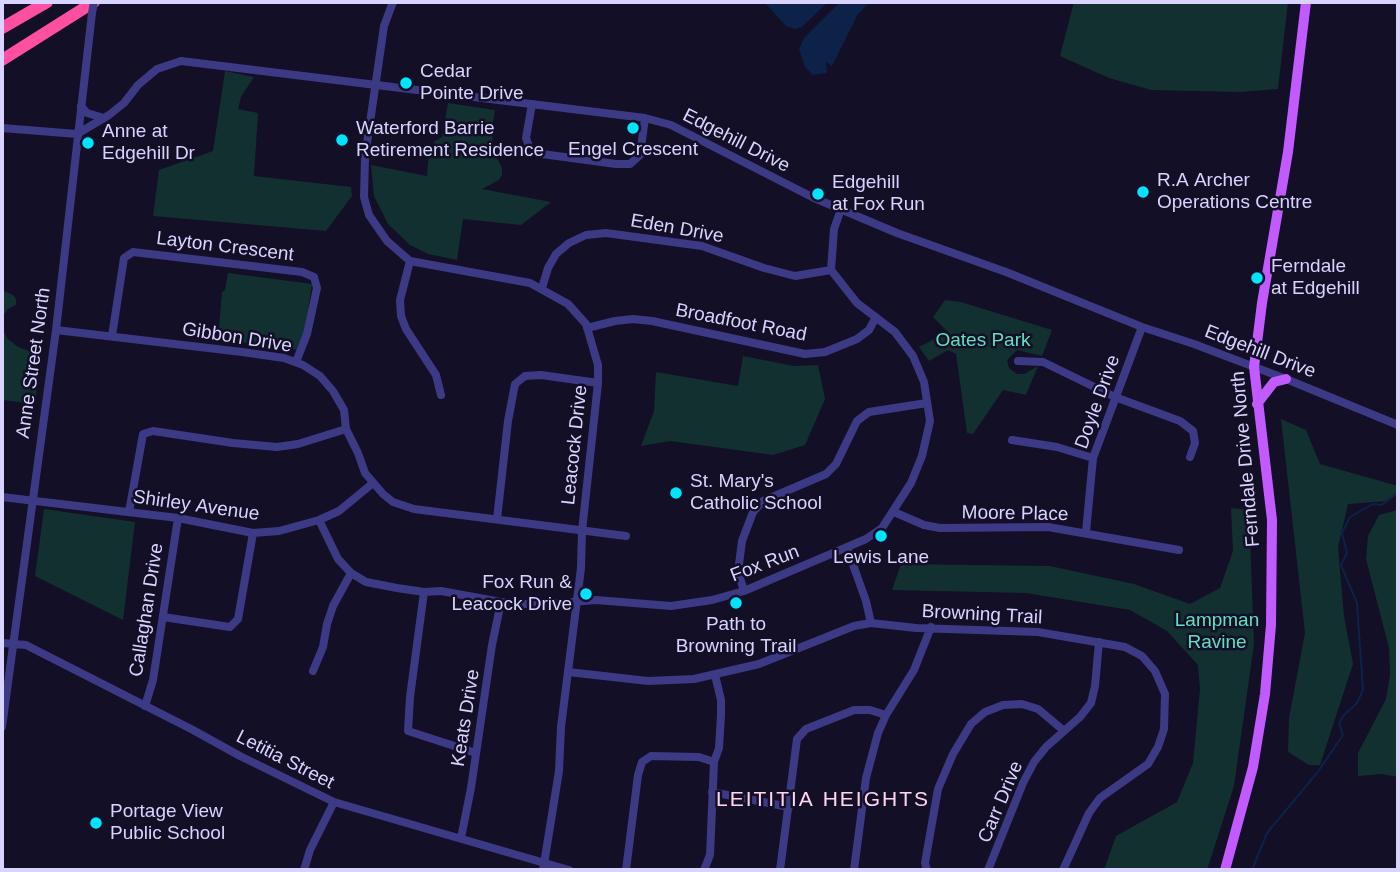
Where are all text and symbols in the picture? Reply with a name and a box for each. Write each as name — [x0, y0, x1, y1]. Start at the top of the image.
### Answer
place label: Cedar Pointe Drive — [420, 61, 523, 105]
marker: Cedar Pointe Drive — [398, 75, 414, 91]
street label: Edgehill Drive — [679, 104, 793, 178]
place label: Waterford Barrie Retirement Residence — [356, 118, 544, 162]
marker: Engel Crescent — [625, 120, 641, 136]
place label: Anne at Edgehill Dr — [102, 121, 195, 165]
marker: Waterford Barrie Retirement Residence — [334, 132, 350, 148]
marker: Anne at Edgehill Dr — [80, 135, 96, 151]
place label: Engel Crescent — [568, 139, 698, 161]
place label: R.A Archer Operations Centre — [1157, 170, 1312, 214]
place label: Edgehill at Fox Run — [832, 172, 925, 216]
marker: R.A Archer Operations Centre — [1135, 184, 1151, 200]
marker: Edgehill at Fox Run — [810, 186, 826, 202]
street label: Eden Drive — [629, 210, 725, 248]
street label: Layton Crescent — [155, 227, 295, 267]
place label: Ferndale at Edgehill — [1271, 256, 1360, 300]
marker: Ferndale at Edgehill — [1249, 270, 1265, 286]
street label: Anne Street North — [12, 286, 56, 440]
street label: Broadfoot Road — [674, 299, 808, 347]
street label: Gibbon Drive — [180, 318, 294, 358]
street label: Edgehill Drive — [1201, 320, 1319, 384]
park label: Oates Park — [935, 330, 1031, 352]
street label: Doyle Drive — [1070, 352, 1126, 452]
street label: Ferndale Drive North — [1227, 370, 1265, 548]
street label: Leacock Drive — [557, 384, 593, 506]
place label: St. Mary's Catholic School — [690, 471, 822, 515]
marker: St. Mary's Catholic School — [668, 485, 684, 501]
street label: Shirley Avenue — [131, 486, 261, 526]
street label: Moore Place — [961, 502, 1069, 526]
marker: Lewis Lane — [873, 528, 889, 544]
street label: Fox Run — [727, 540, 803, 588]
street label: Callaghan Drive — [125, 541, 169, 679]
place label: Lewis Lane — [833, 547, 929, 569]
place label: Fox Run & Leacock Drive — [452, 572, 572, 616]
marker: Fox Run & Leacock Drive — [578, 586, 594, 602]
marker: Path to Browning Trail — [728, 595, 744, 611]
street label: Browning Trail — [921, 600, 1043, 630]
park label: Lampman Ravine — [1175, 610, 1259, 654]
place label: Path to Browning Trail — [676, 614, 796, 658]
street label: Keats Drive — [447, 668, 485, 768]
street label: Letitia Street — [232, 726, 338, 794]
street label: Carr Drive — [974, 758, 1028, 846]
district label: LEITITIA HEIGHTS — [718, 787, 928, 813]
place label: Portage View Public School — [110, 801, 225, 845]
marker: Portage View Public School — [88, 815, 104, 831]

